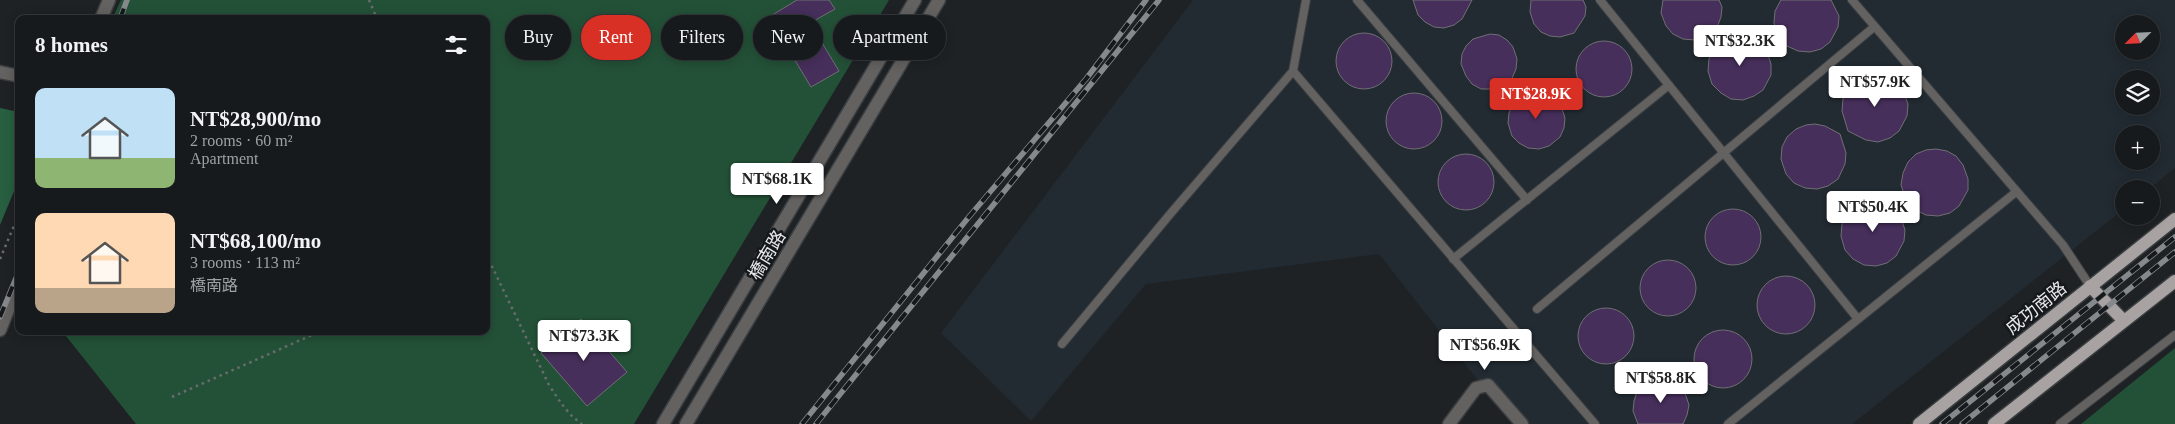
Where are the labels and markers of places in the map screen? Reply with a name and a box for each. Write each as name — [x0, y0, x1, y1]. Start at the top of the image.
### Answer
pin: NT$32.3K — [1688, 24, 1792, 67]
pin: NT$57.9K — [1823, 66, 1927, 108]
pin: NT$28.9K — [1484, 78, 1588, 120]
pin: NT$68.1K — [725, 162, 829, 205]
pin: NT$50.4K — [1821, 190, 1925, 233]
pin: NT$73.3K — [532, 320, 636, 362]
pin: NT$56.9K — [1433, 328, 1537, 371]
pin: NT$58.8K — [1609, 362, 1713, 404]

